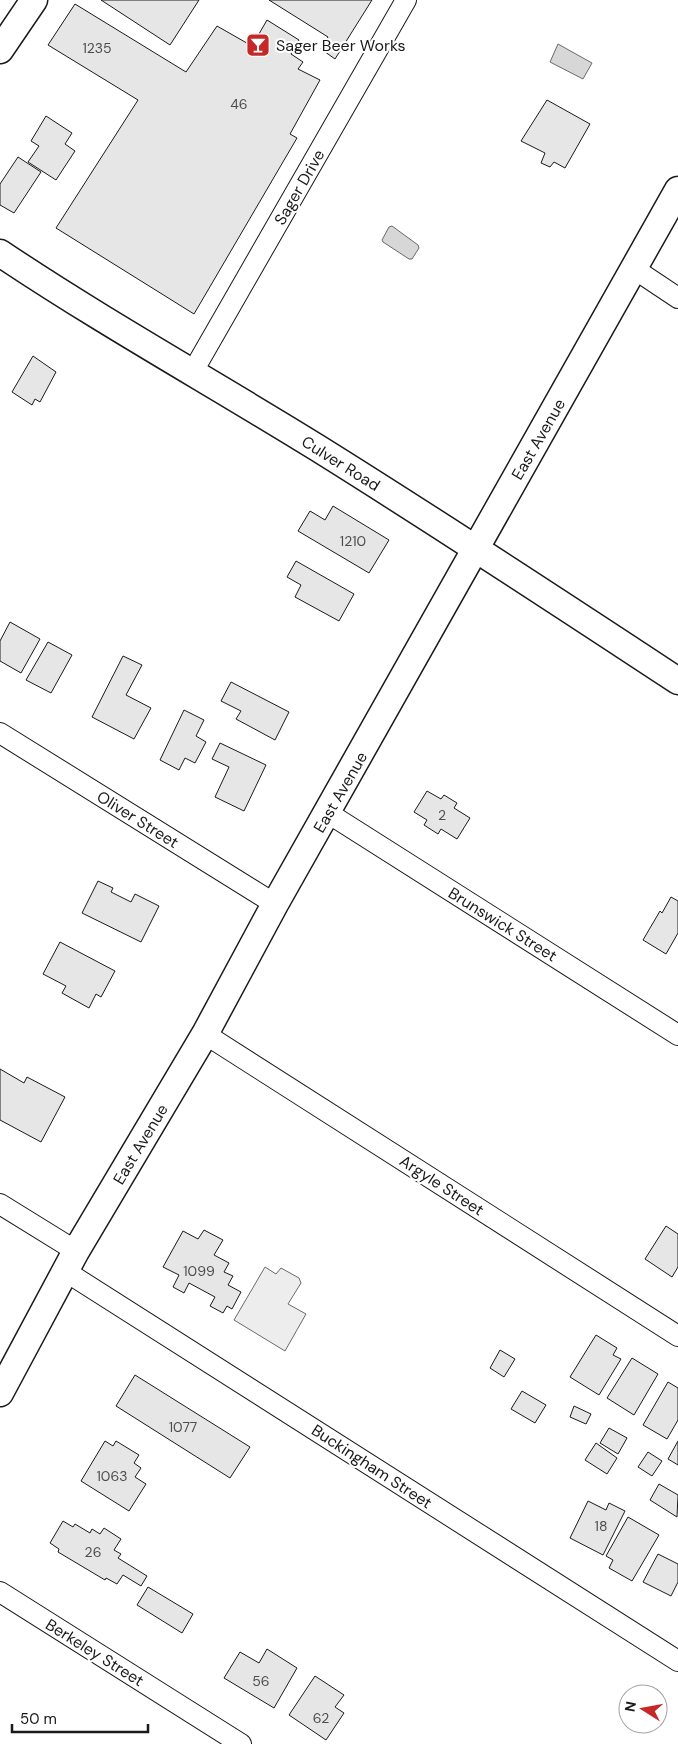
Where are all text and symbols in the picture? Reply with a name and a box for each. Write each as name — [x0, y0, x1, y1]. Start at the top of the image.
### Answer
bar icon: Sager Beer Works — [245, 32, 271, 58]
place label: Sager Beer Works — [276, 35, 406, 56]
house number: 1235 — [82, 39, 112, 57]
house number: 46 — [230, 95, 248, 113]
street label: Sager Drive — [269, 146, 329, 229]
street label: East Avenue — [507, 395, 570, 484]
street label: Culver Road — [298, 431, 384, 496]
house number: 1210 — [340, 532, 366, 550]
street label: East Avenue — [309, 748, 372, 837]
street label: Oliver Street — [93, 786, 182, 853]
house number: 2 — [438, 806, 446, 824]
street label: Brunswick Street — [444, 883, 561, 966]
street label: East Avenue — [108, 1100, 173, 1188]
street label: Argyle Street — [396, 1150, 488, 1220]
house number: 1099 — [183, 1262, 215, 1280]
house number: 1077 — [169, 1418, 197, 1436]
street label: Buckingham Street — [307, 1420, 436, 1513]
house number: 1063 — [96, 1467, 128, 1485]
house number: 18 — [595, 1517, 607, 1535]
house number: 26 — [85, 1543, 101, 1561]
street label: Berkeley Street — [42, 1614, 148, 1691]
house number: 56 — [252, 1672, 270, 1690]
north arrow — [618, 1684, 668, 1734]
text: N — [620, 1700, 640, 1713]
scale bar — [12, 1702, 149, 1734]
text: 50 m — [20, 1709, 57, 1729]
house number: 62 — [313, 1709, 329, 1727]

